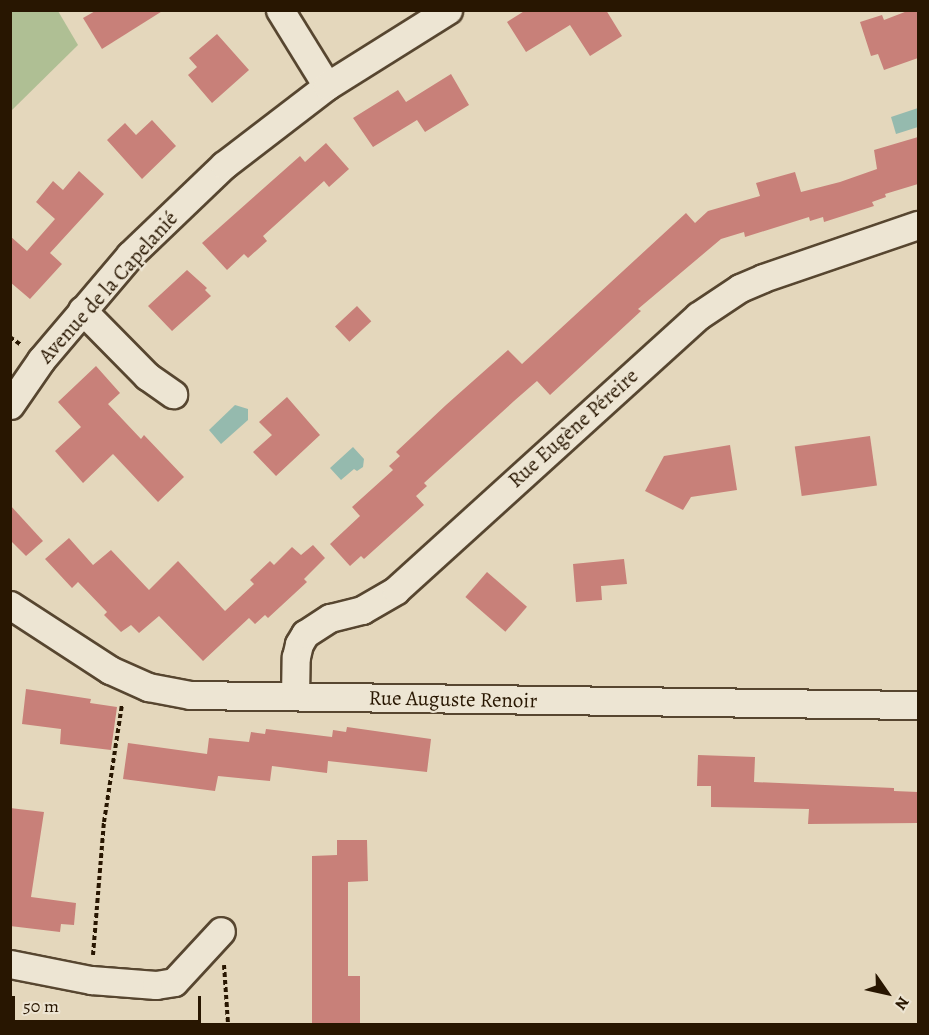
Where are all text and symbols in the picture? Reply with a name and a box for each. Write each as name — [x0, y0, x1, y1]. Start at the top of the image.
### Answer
street label: Avenue de la Capelanié — [33, 206, 183, 368]
street label: Rue Eugène Péreire — [503, 363, 643, 493]
street label: Rue Auguste Renoir — [368, 685, 538, 713]
north arrow — [857, 963, 917, 1023]
scale bar — [15, 984, 204, 1022]
text: N — [890, 992, 914, 1014]
text: 50 m — [23, 994, 59, 1018]

